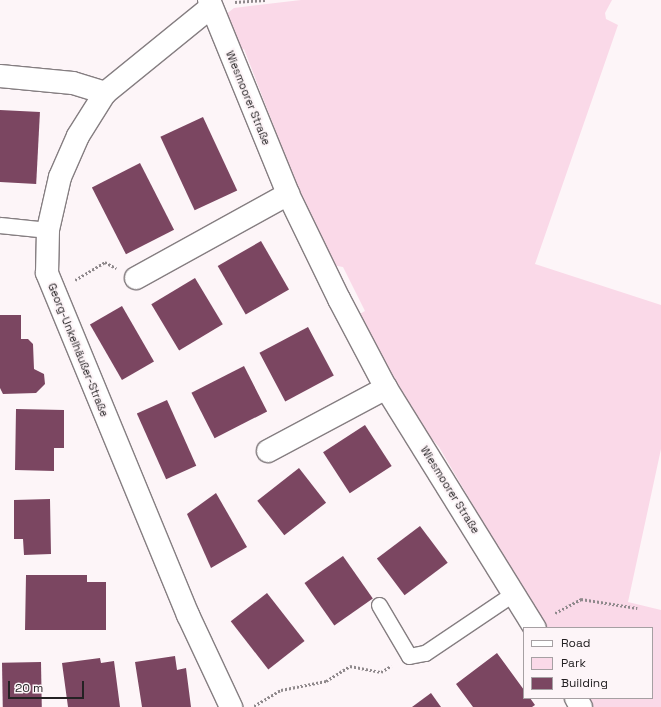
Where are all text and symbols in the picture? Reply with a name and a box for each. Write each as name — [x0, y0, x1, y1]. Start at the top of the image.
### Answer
street label: Wiesmoorer Straße — [223, 49, 273, 147]
street label: Georg-Unkelhäußer-Straße — [45, 281, 111, 419]
street label: Wiesmoorer Straße — [418, 444, 482, 536]
legend — [523, 627, 653, 699]
text: Road — [561, 635, 590, 651]
text: Park — [561, 655, 586, 671]
scale bar — [10, 673, 86, 699]
text: Building — [561, 675, 608, 691]
text: 20 m — [15, 680, 43, 696]

